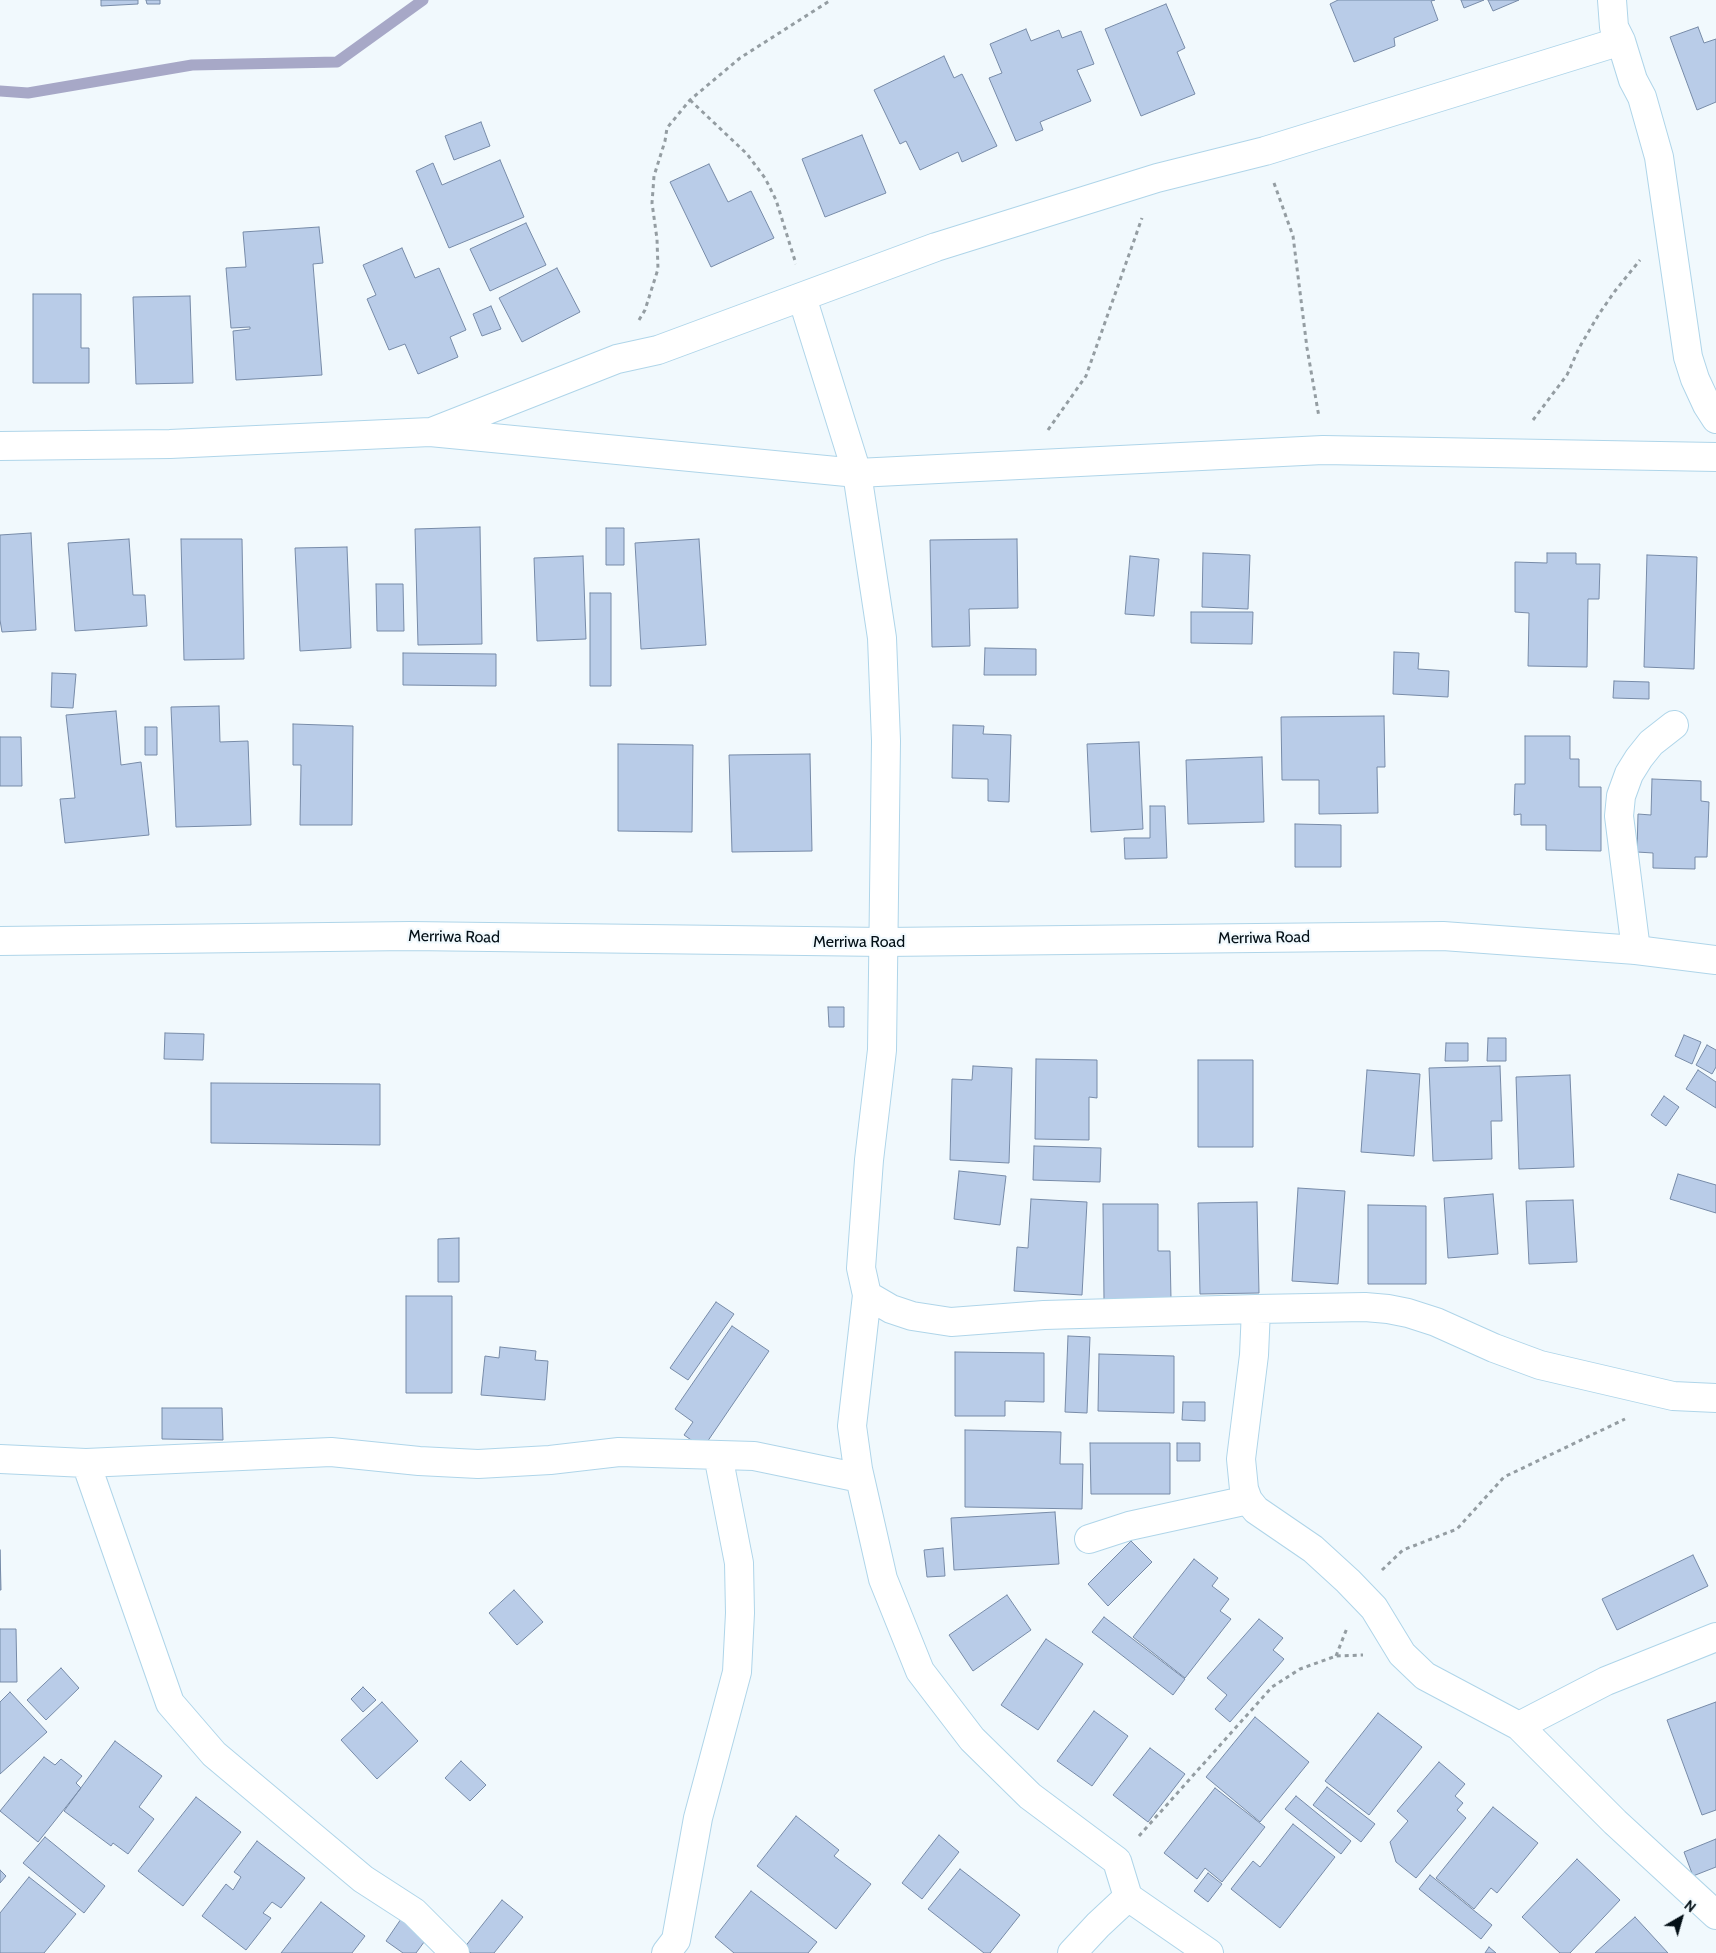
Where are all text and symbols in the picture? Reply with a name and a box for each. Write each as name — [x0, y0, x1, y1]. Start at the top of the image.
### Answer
street label: Merriwa Road — [408, 927, 500, 947]
street label: Merriwa Road — [1218, 928, 1310, 948]
street label: Merriwa Road — [813, 932, 905, 952]
north arrow — [1656, 1893, 1706, 1943]
text: N — [1681, 1896, 1700, 1916]

